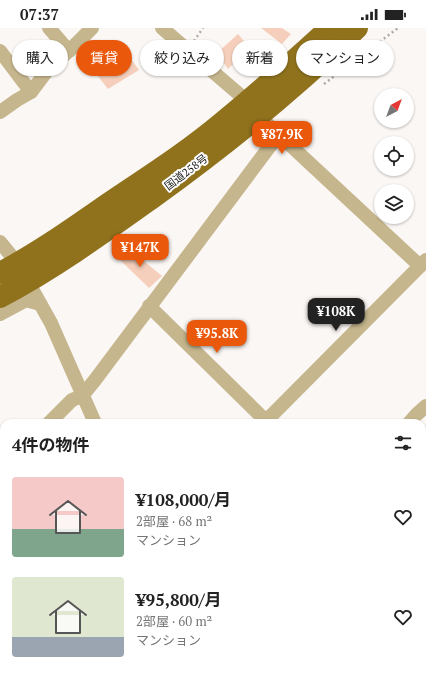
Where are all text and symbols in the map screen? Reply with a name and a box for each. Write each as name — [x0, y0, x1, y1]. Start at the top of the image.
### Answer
text: 07:37 — [20, 4, 59, 24]
chip: 購入 — [12, 40, 68, 76]
chip: 賃貸 — [76, 40, 132, 76]
chip: 絞り込み — [140, 40, 224, 76]
chip: 新着 — [232, 40, 288, 76]
chip: マンション — [296, 40, 394, 76]
north arrow — [374, 88, 414, 128]
map controls — [374, 88, 414, 224]
pin: ¥87.9K — [249, 121, 315, 155]
text: ¥87.9K — [261, 125, 303, 143]
button: locate — [374, 136, 414, 176]
street label: 国道258号 — [162, 151, 210, 193]
button: layers — [374, 184, 414, 224]
pin: ¥147K — [112, 234, 168, 268]
text: ¥147K — [121, 238, 159, 256]
pin: ¥108K — [308, 298, 364, 332]
text: ¥108K — [317, 302, 355, 320]
pin: ¥95.8K — [184, 320, 250, 354]
text: ¥95.8K — [196, 324, 238, 342]
icon: filters — [392, 432, 414, 454]
text: 4件の物件 — [12, 433, 90, 456]
text: ¥108,000/月 — [136, 488, 231, 511]
icon: home — [44, 493, 92, 541]
icon: heart — [392, 506, 414, 528]
text: 2部屋 · 68 m² — [136, 512, 212, 530]
text: マンション — [136, 531, 201, 549]
text: ¥95,800/月 — [136, 588, 222, 611]
icon: home — [44, 593, 92, 641]
icon: heart — [392, 606, 414, 628]
text: 2部屋 · 60 m² — [136, 612, 212, 630]
text: マンション — [136, 631, 201, 649]

